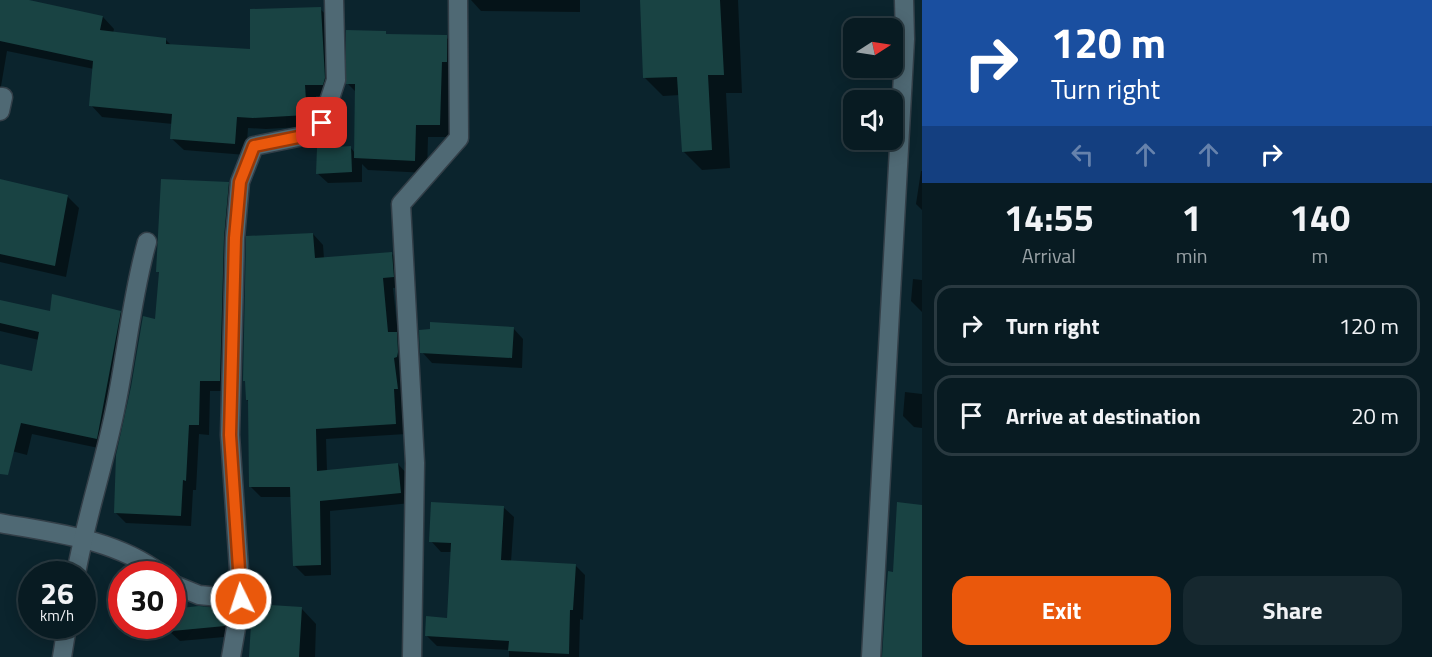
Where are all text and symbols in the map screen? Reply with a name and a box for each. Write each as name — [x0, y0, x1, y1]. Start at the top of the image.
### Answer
text: 120 m — [1051, 10, 1166, 74]
north arrow — [843, 18, 903, 78]
map controls — [843, 18, 903, 150]
icon: right — [952, 24, 1030, 102]
text: Turn right — [1051, 68, 1160, 109]
button: sound — [843, 90, 903, 150]
pin — [296, 97, 347, 148]
icon: arrive — [305, 106, 338, 139]
icon: left — [1066, 138, 1099, 171]
icon: ahead — [1129, 138, 1162, 171]
icon: ahead — [1192, 138, 1225, 171]
icon: right — [1255, 138, 1288, 171]
text: 14:55 — [1004, 190, 1094, 245]
text: 1 — [1182, 190, 1202, 245]
text: 140 — [1290, 190, 1350, 245]
text: Arrival — [1022, 240, 1076, 271]
text: min — [1176, 240, 1208, 271]
text: m — [1311, 240, 1328, 271]
icon: right — [955, 309, 988, 342]
text: Turn right — [1006, 309, 1100, 343]
text: 120 m — [1339, 309, 1399, 343]
icon: arrive — [955, 399, 988, 432]
text: Arrive at destination — [1006, 399, 1201, 433]
text: 20 m — [1351, 399, 1399, 433]
speed limit sign: 30 — [108, 561, 186, 639]
position arrow — [209, 567, 273, 631]
text: 26 — [40, 570, 74, 616]
button: Exit — [952, 576, 1171, 645]
button: Share — [1183, 576, 1402, 645]
text: km/h — [40, 604, 74, 627]

